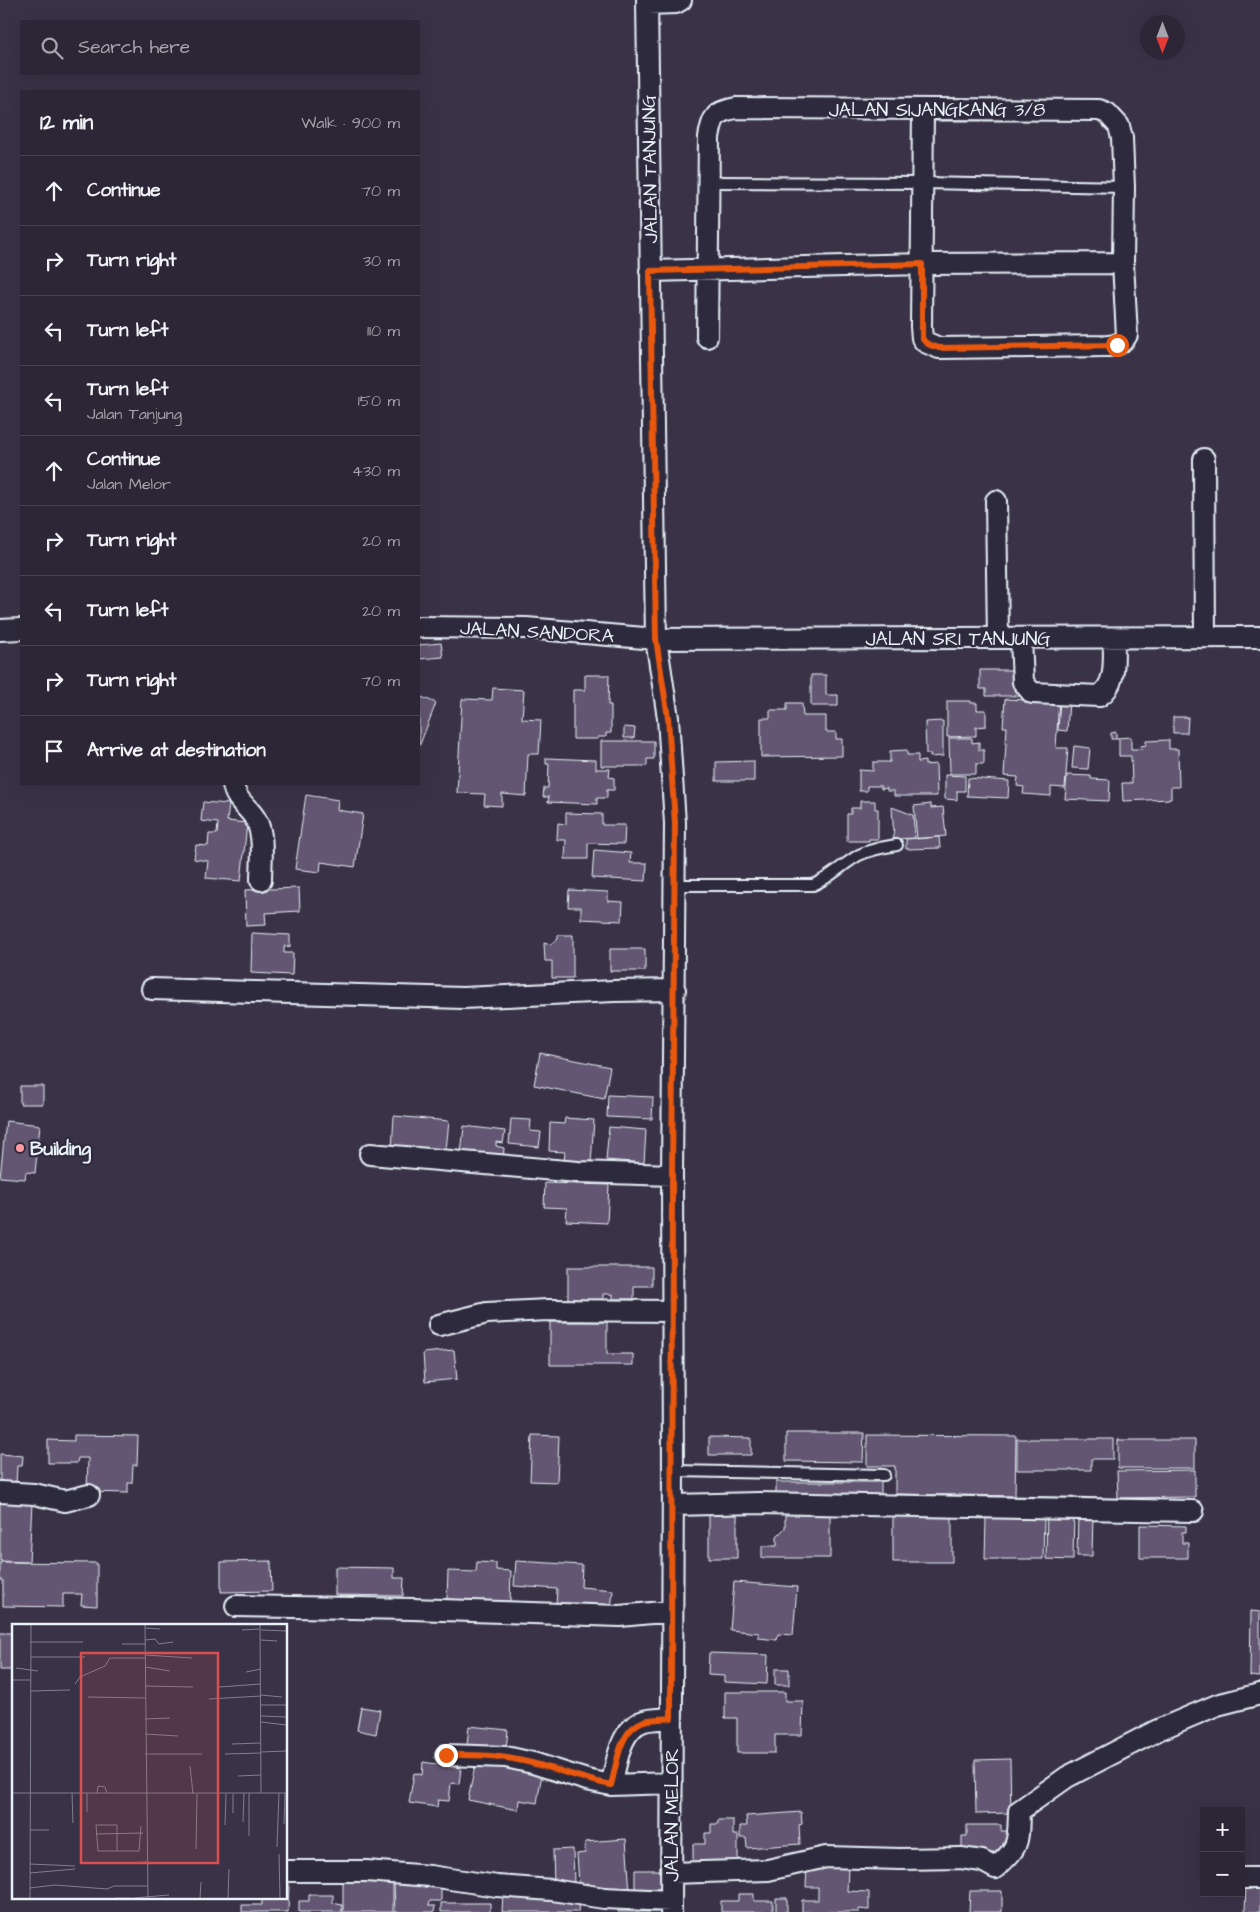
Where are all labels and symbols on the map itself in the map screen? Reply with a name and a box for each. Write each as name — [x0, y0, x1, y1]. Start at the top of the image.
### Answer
north arrow — [1140, 15, 1185, 60]
street label: JALAN TANJUNG — [636, 94, 665, 244]
street label: JALAN SIJANGKANG 3/8 — [829, 97, 1045, 124]
route start — [1106, 334, 1129, 357]
street label: JALAN SANDORA — [459, 615, 615, 650]
street label: JALAN SRI TANJUNG — [865, 626, 1051, 653]
place label: Building — [30, 1136, 91, 1164]
marker: Building — [14, 1142, 26, 1154]
inset map — [12, 1624, 288, 1900]
route end — [435, 1744, 458, 1767]
street label: JALAN MELOR — [659, 1748, 686, 1882]

